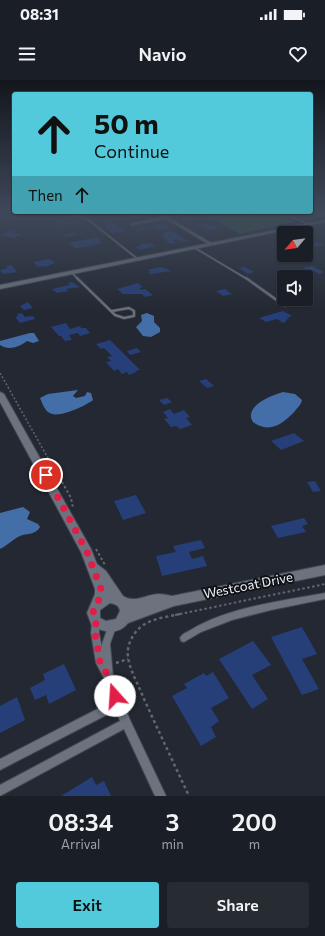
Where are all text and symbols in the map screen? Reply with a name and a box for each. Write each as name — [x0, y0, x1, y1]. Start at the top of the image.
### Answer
text: 08:31 — [20, 5, 59, 23]
icon: menu — [16, 43, 38, 65]
text: Navio — [138, 43, 187, 65]
icon: heart — [287, 43, 309, 65]
text: 50 m — [94, 106, 159, 140]
icon: ahead — [28, 108, 80, 160]
text: Continue — [94, 140, 169, 162]
icon: ahead — [71, 184, 93, 206]
text: Then — [28, 186, 63, 204]
north arrow — [277, 226, 313, 262]
map controls — [277, 226, 313, 306]
button: sound — [277, 270, 313, 306]
pin — [29, 458, 63, 492]
icon: arrive — [35, 464, 57, 486]
street label: Westcoat Drive — [202, 568, 294, 601]
position arrow — [94, 675, 136, 717]
text: 08:34 — [48, 807, 113, 836]
text: 3 — [166, 807, 180, 836]
text: 200 — [232, 807, 277, 836]
text: Arrival — [61, 836, 100, 852]
text: min — [161, 836, 184, 852]
text: m — [249, 836, 260, 852]
button: Exit — [16, 882, 159, 928]
button: Share — [167, 882, 309, 928]

